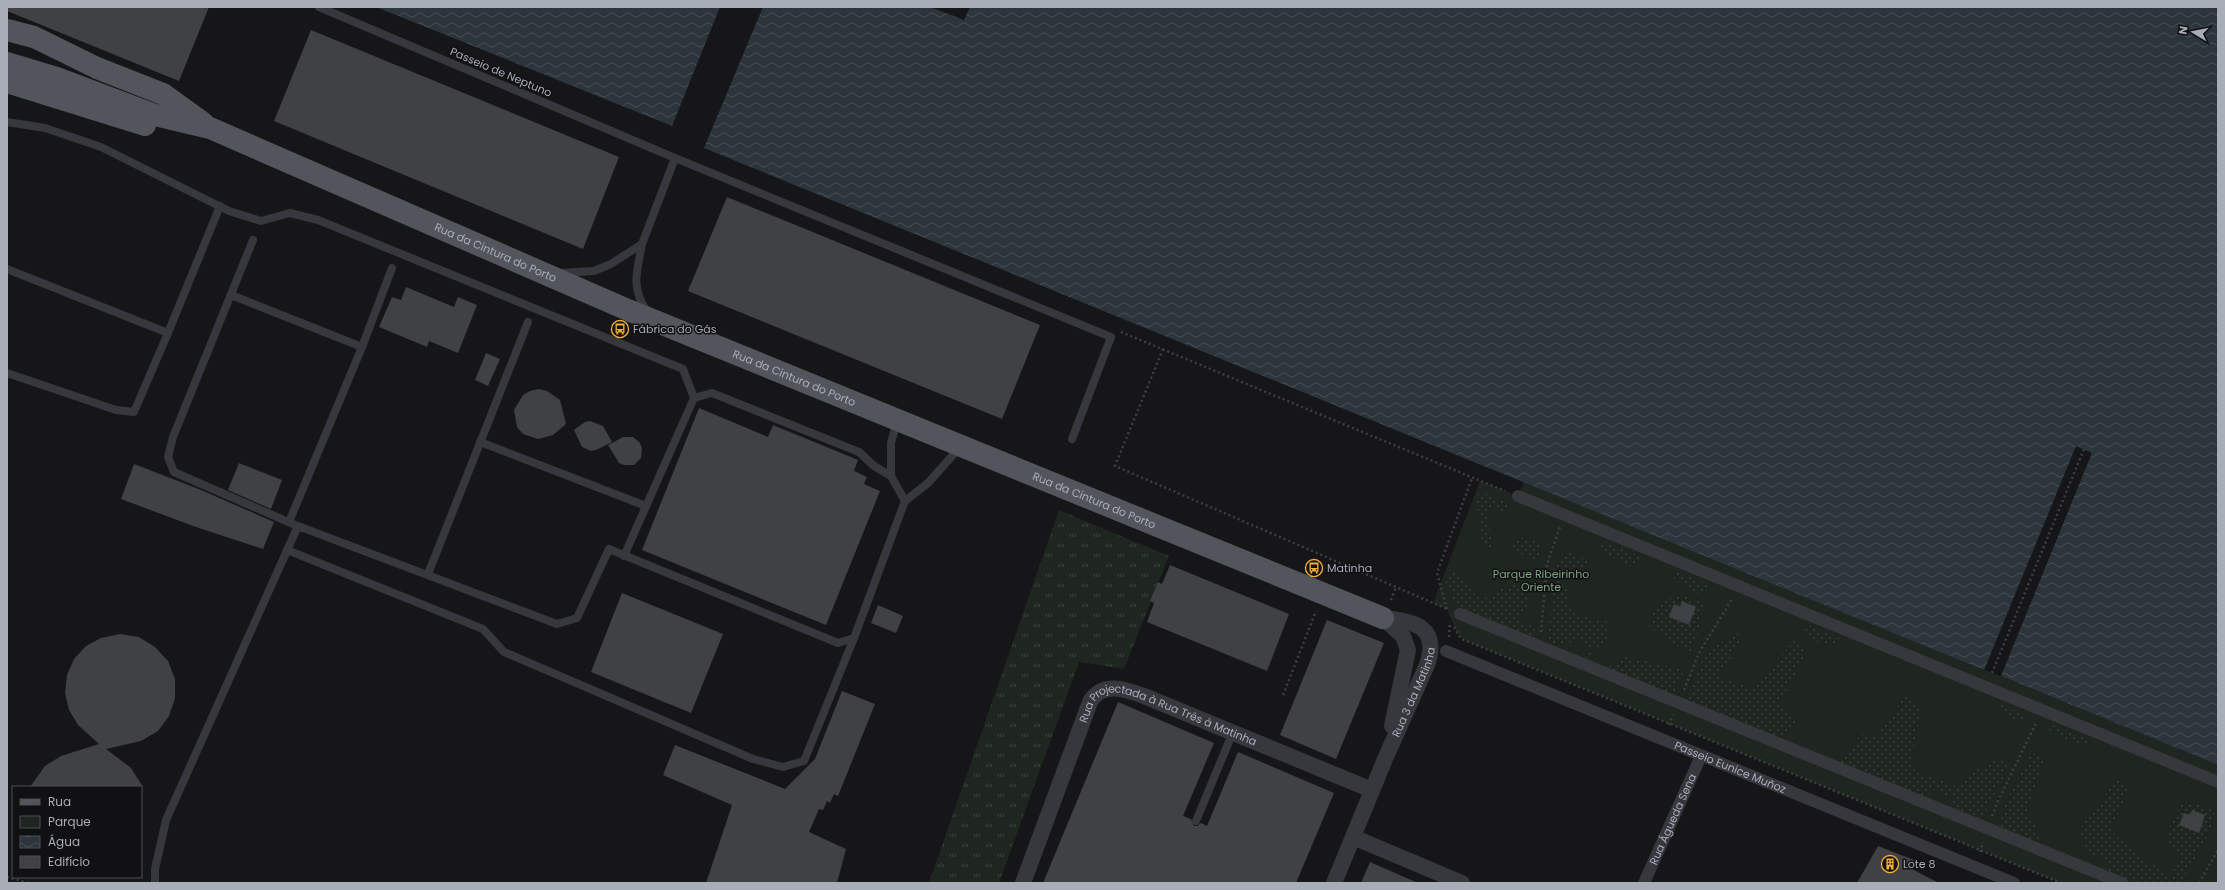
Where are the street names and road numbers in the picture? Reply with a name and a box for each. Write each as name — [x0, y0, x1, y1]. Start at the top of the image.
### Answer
street label: Passeio de Neptuno — [448, 43, 554, 101]
street label: Rua da Cintura do Porto — [432, 219, 559, 286]
street label: Rua da Cintura do Porto — [730, 346, 858, 410]
street label: Rua da Cintura do Porto — [1030, 468, 1158, 533]
street label: Rua 3 da Matinha — [1388, 646, 1439, 740]
street label: Rua Projectada à Rua Três à Matinha — [1070, 718, 1272, 752]
street label: Passeio Eunice Muñoz — [1672, 737, 1789, 797]
street label: Rua Águeda Sena — [1645, 771, 1700, 867]

